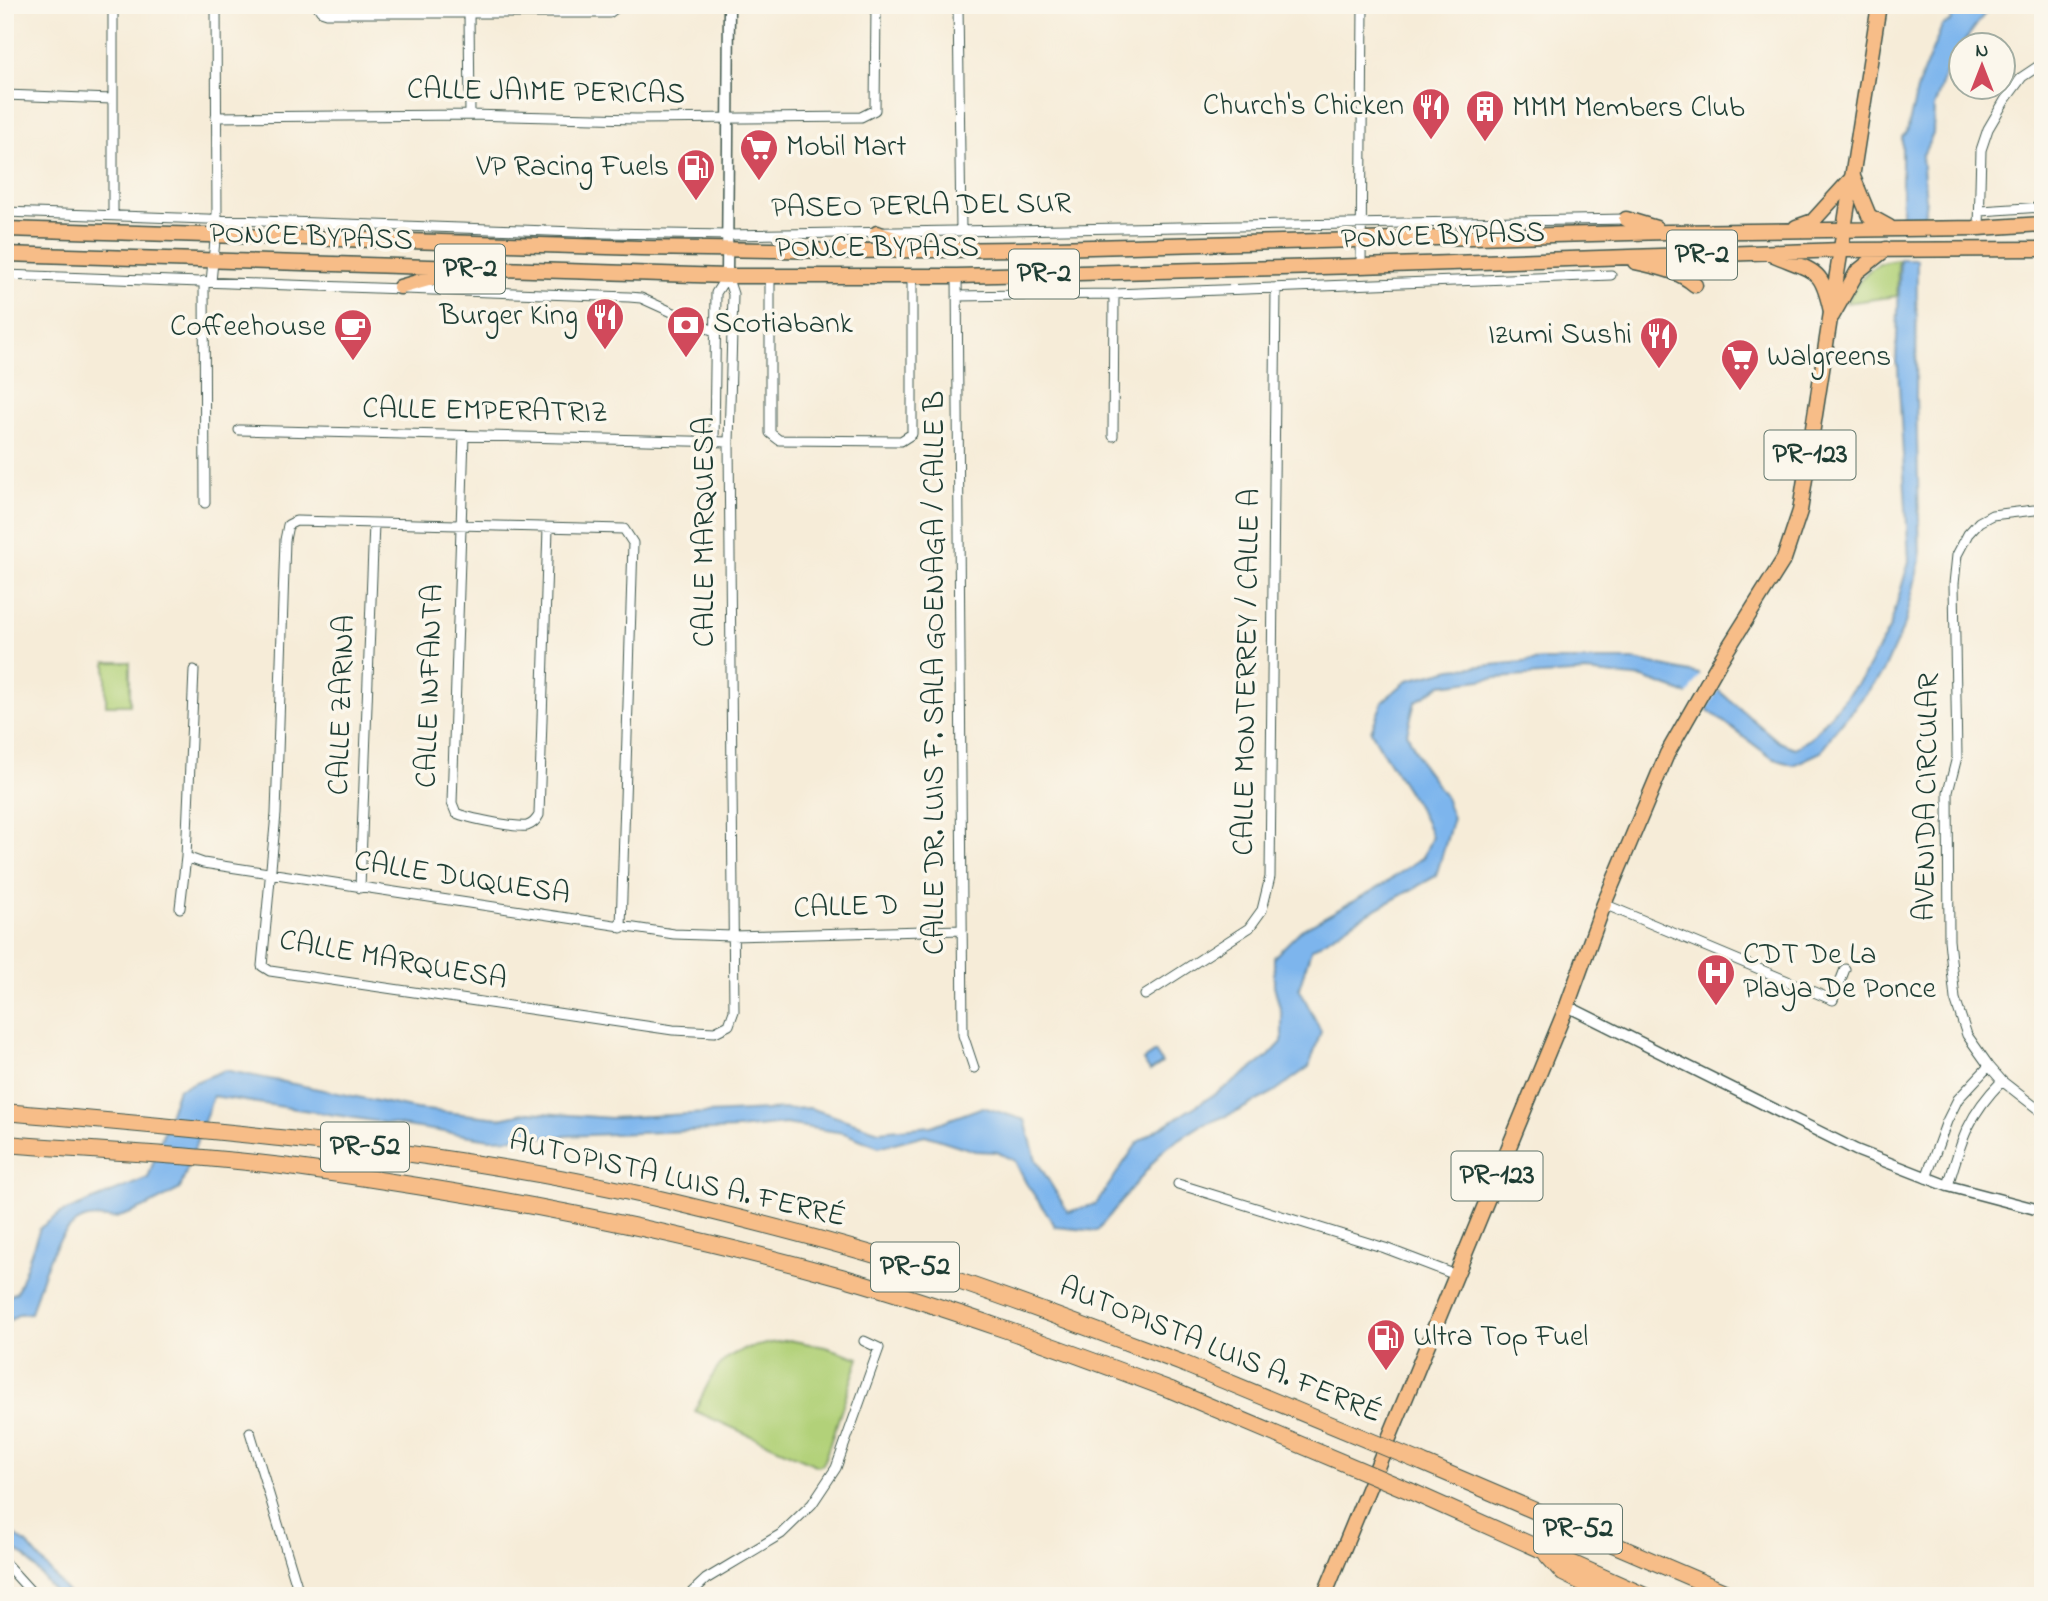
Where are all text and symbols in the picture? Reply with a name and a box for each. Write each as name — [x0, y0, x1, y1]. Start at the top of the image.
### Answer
north arrow — [1946, 32, 2016, 102]
text: N — [1976, 38, 1989, 65]
street label: CALLE JAIME PERICAS — [406, 69, 686, 117]
place label: Church's Chicken — [1203, 85, 1404, 129]
restaurant icon: Church's Chicken — [1410, 86, 1452, 141]
place label: MMM Members Club — [1512, 87, 1745, 131]
building icon: MMM Members Club — [1464, 88, 1506, 143]
place label: Mobil Mart — [786, 126, 906, 170]
supermarket icon: Mobil Mart — [738, 127, 780, 182]
place label: VP Racing Fuels — [475, 146, 669, 190]
fuel station icon: VP Racing Fuels — [675, 147, 717, 202]
street label: PASEO PERLA DEL SUR — [771, 182, 1072, 232]
street label: PONCE BYPASS — [1340, 211, 1546, 263]
street label: PONCE BYPASS — [208, 212, 414, 264]
street label: PONCE BYPASS — [775, 227, 979, 271]
road number: PR-2 — [1667, 230, 1737, 280]
road number: PR-2 — [435, 244, 505, 294]
road number: PR-2 — [1009, 250, 1079, 298]
place label: Burger King — [438, 295, 578, 339]
restaurant icon: Burger King — [584, 296, 626, 351]
place label: Scotiabank — [713, 303, 854, 347]
bank icon: Scotiabank — [665, 304, 707, 359]
place label: Coffeehouse — [170, 306, 327, 350]
cafe icon: Coffeehouse — [332, 307, 374, 362]
place label: Izumi Sushi — [1488, 314, 1632, 358]
restaurant icon: Izumi Sushi — [1638, 315, 1680, 370]
place label: Walgreens — [1767, 336, 1891, 380]
supermarket icon: Walgreens — [1719, 337, 1761, 392]
street label: CALLE EMPERATRIZ — [362, 388, 608, 436]
street label: CALLE DR. LUIS F. SALA GOENAGA / CALLE B — [914, 391, 958, 955]
street label: CALLE MARQUESA — [684, 417, 728, 647]
road number: PR-123 — [1764, 430, 1856, 480]
street label: CALLE MONTERREY / CALLE A — [1223, 488, 1273, 856]
street label: CALLE INFANTA — [405, 583, 457, 789]
street label: CALLE ZARINA — [318, 614, 368, 796]
street label: AVENIDA CIRCULAR — [1904, 672, 1952, 921]
street label: CALLE DUQUESA — [351, 840, 573, 918]
street label: CALLE D — [793, 884, 899, 932]
street label: CALLE MARQUESA — [276, 919, 510, 1003]
place label: CDT De La Playa De Ponce — [1743, 934, 1936, 1012]
hospital icon: CDT De La Playa De Ponce — [1695, 952, 1737, 1007]
street label: AUTOPISTA LUIS A. FERRÉ — [504, 1120, 850, 1240]
road number: PR-52 — [321, 1122, 409, 1172]
road number: PR-123 — [1452, 1152, 1542, 1200]
road number: PR-52 — [871, 1242, 959, 1292]
street label: AUTOPISTA LUIS A. FERRÉ — [1052, 1266, 1388, 1436]
place label: Ultra Top Fuel — [1413, 1316, 1588, 1360]
fuel station icon: Ultra Top Fuel — [1365, 1317, 1407, 1372]
road number: PR-52 — [1534, 1504, 1622, 1554]

